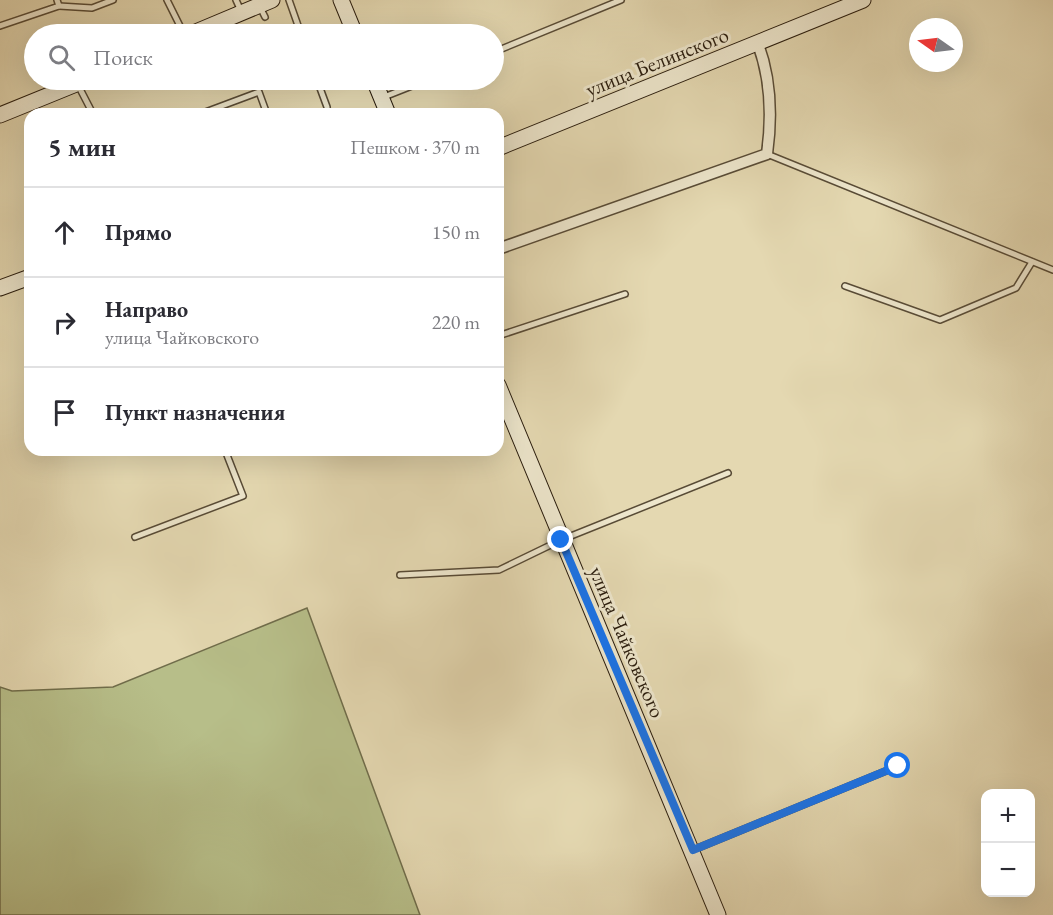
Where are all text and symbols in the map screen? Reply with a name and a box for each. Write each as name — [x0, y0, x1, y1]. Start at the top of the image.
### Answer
north arrow — [909, 18, 963, 72]
street label: улица Белинского — [581, 21, 732, 103]
search box — [24, 24, 504, 90]
icon: search — [45, 41, 78, 74]
text: Поиск — [93, 43, 153, 72]
text: 5 мин — [48, 130, 116, 164]
text: Пешком · 370 m — [350, 134, 480, 160]
icon: ahead — [48, 216, 81, 249]
text: Прямо — [105, 218, 172, 247]
text: 150 m — [432, 219, 480, 245]
text: Направо — [105, 295, 188, 324]
icon: right — [48, 306, 81, 339]
text: 220 m — [432, 309, 480, 335]
text: улица Чайковского — [105, 324, 259, 350]
icon: arrive — [48, 396, 81, 429]
text: Пункт назначения — [105, 398, 285, 427]
route end — [547, 526, 573, 552]
street label: улица Чайковского — [583, 562, 672, 722]
route start — [884, 752, 910, 778]
map controls — [981, 789, 1035, 897]
button: + — [981, 789, 1035, 843]
button: − — [981, 843, 1035, 897]

